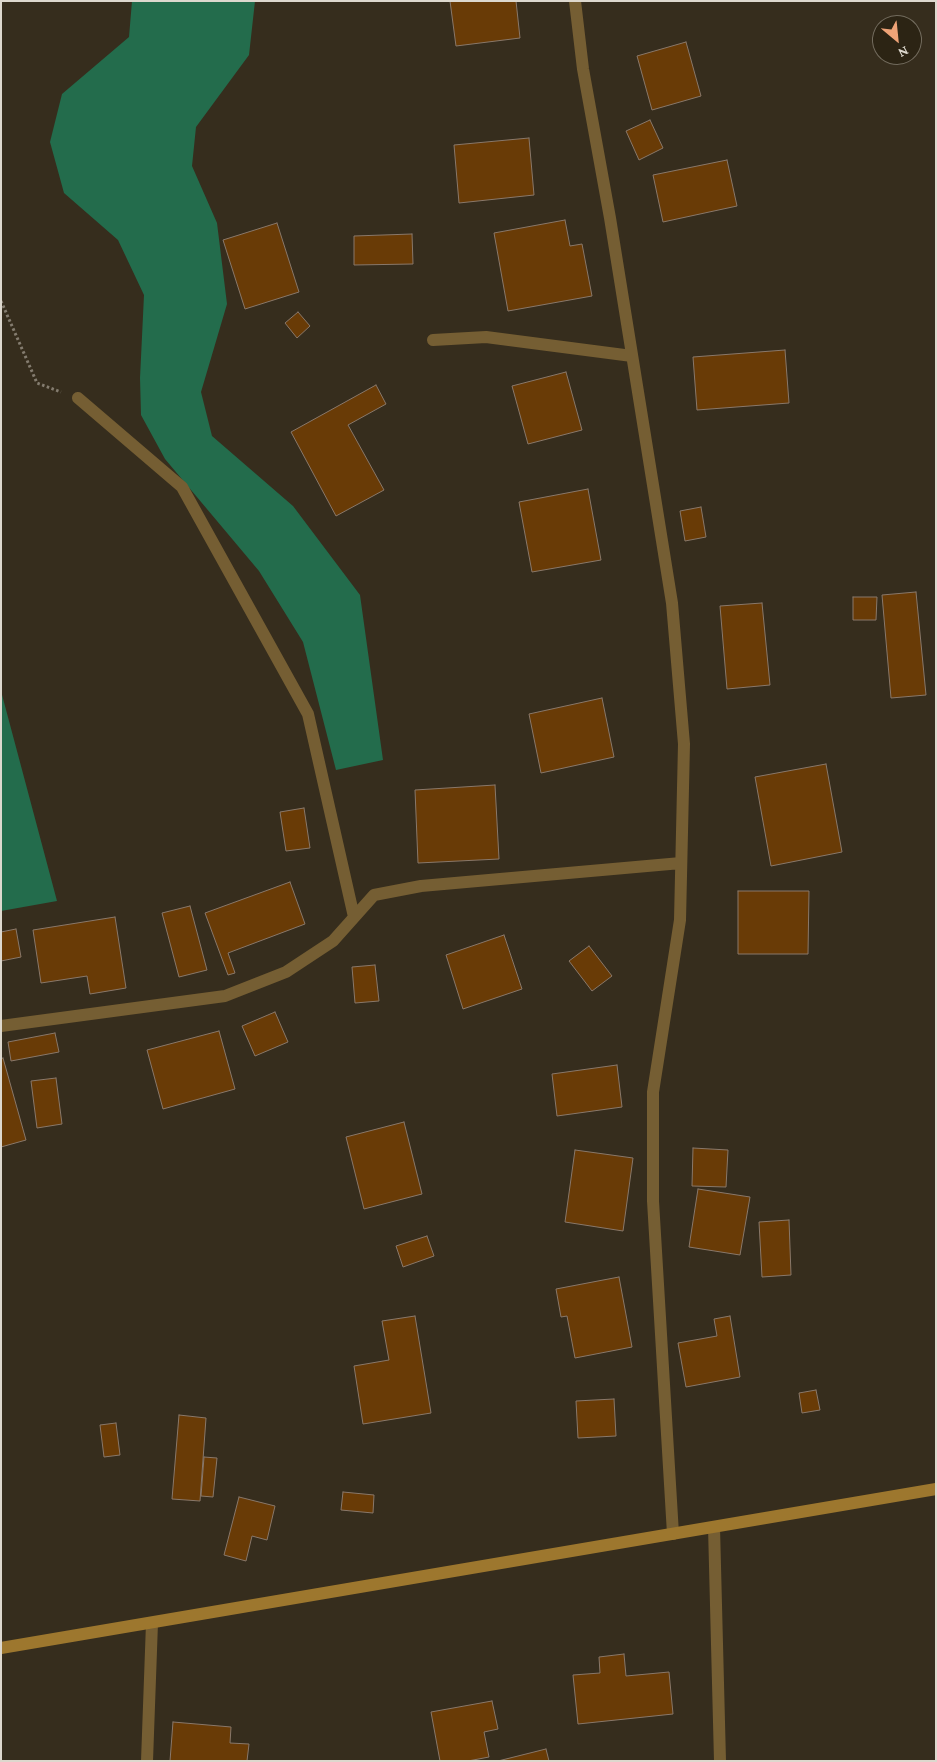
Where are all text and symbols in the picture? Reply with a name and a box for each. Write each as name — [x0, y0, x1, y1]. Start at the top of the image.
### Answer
north arrow — [872, 15, 922, 65]
text: N — [896, 43, 912, 62]

